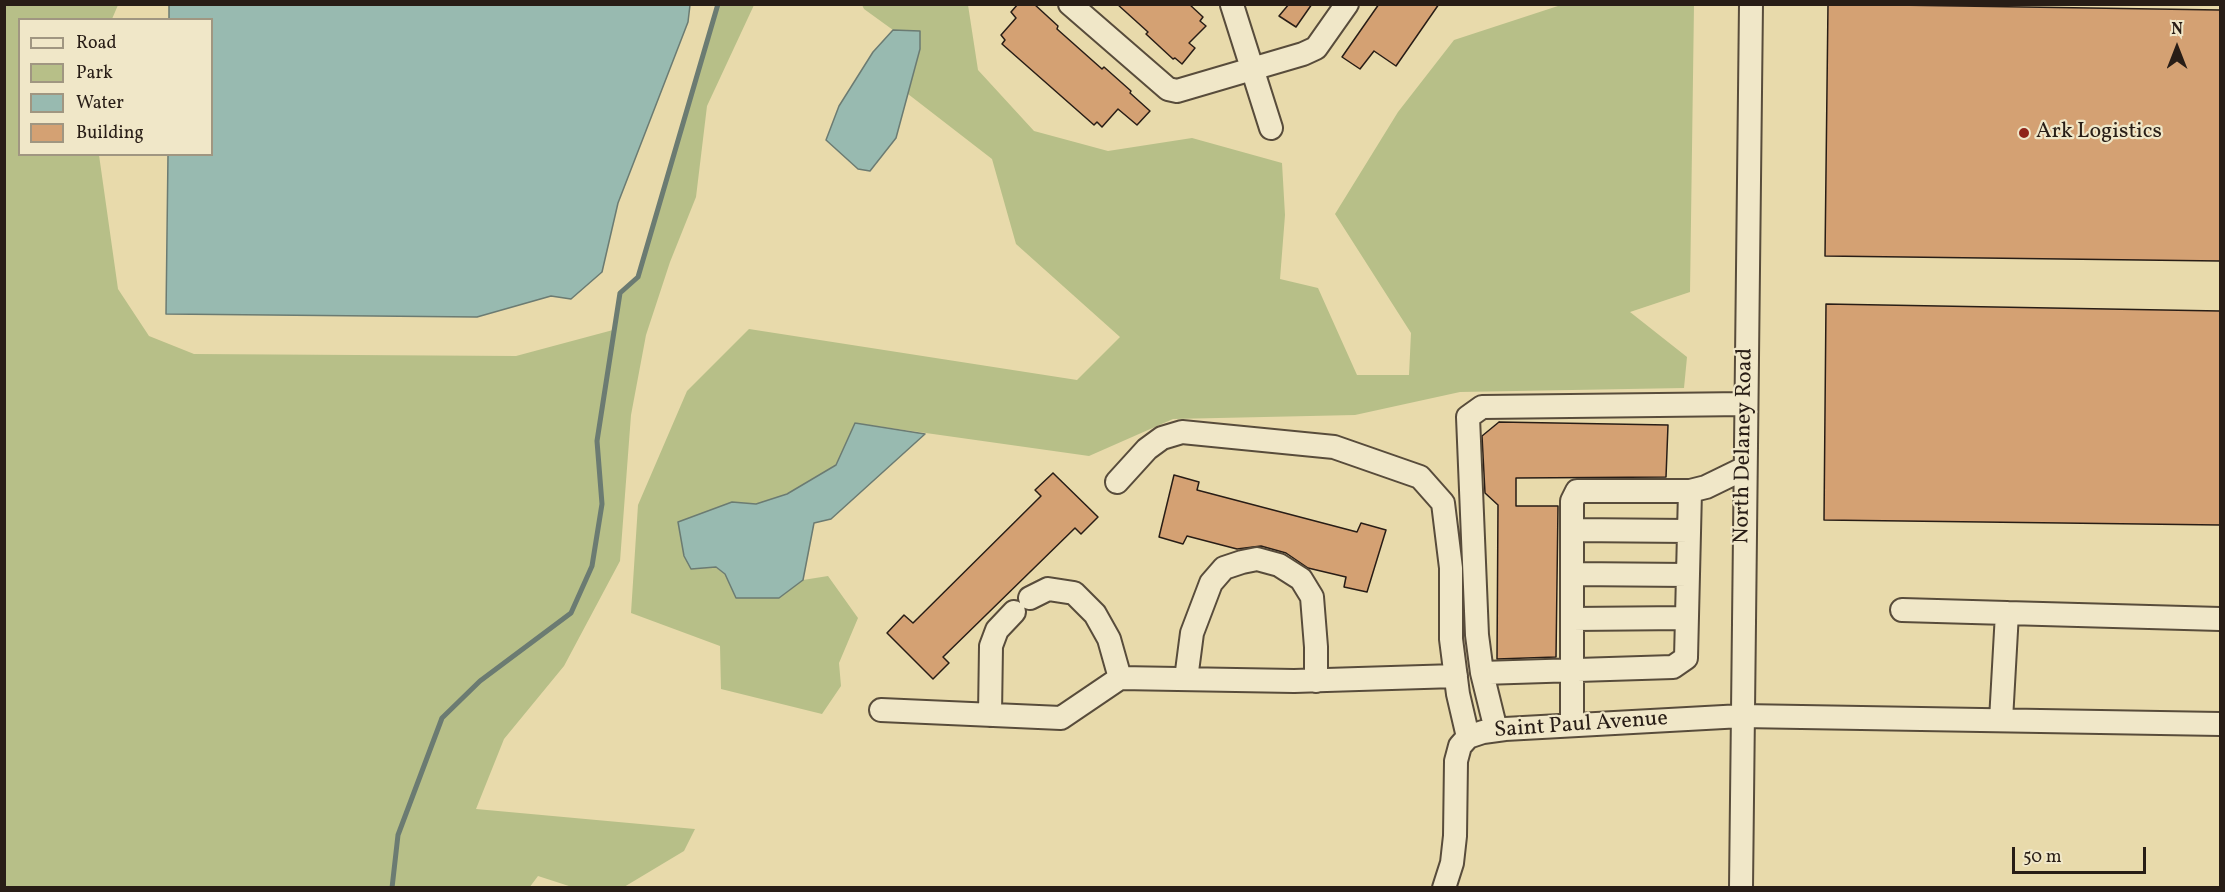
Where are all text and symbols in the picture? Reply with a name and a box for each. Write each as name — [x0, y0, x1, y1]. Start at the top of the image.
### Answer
legend — [18, 18, 213, 156]
north arrow — [2147, 18, 2207, 78]
text: N — [2171, 19, 2183, 41]
text: Road — [76, 31, 117, 56]
text: Park — [76, 61, 113, 86]
text: Water — [76, 91, 124, 116]
place label: Ark Logistics — [2036, 120, 2162, 146]
text: Building — [76, 121, 144, 146]
marker: Ark Logistics — [2017, 126, 2031, 140]
street label: North Delaney Road — [1730, 348, 1760, 544]
street label: Saint Paul Avenue — [1493, 707, 1669, 745]
scale bar — [2015, 835, 2148, 873]
text: 50 m — [2023, 845, 2062, 870]

